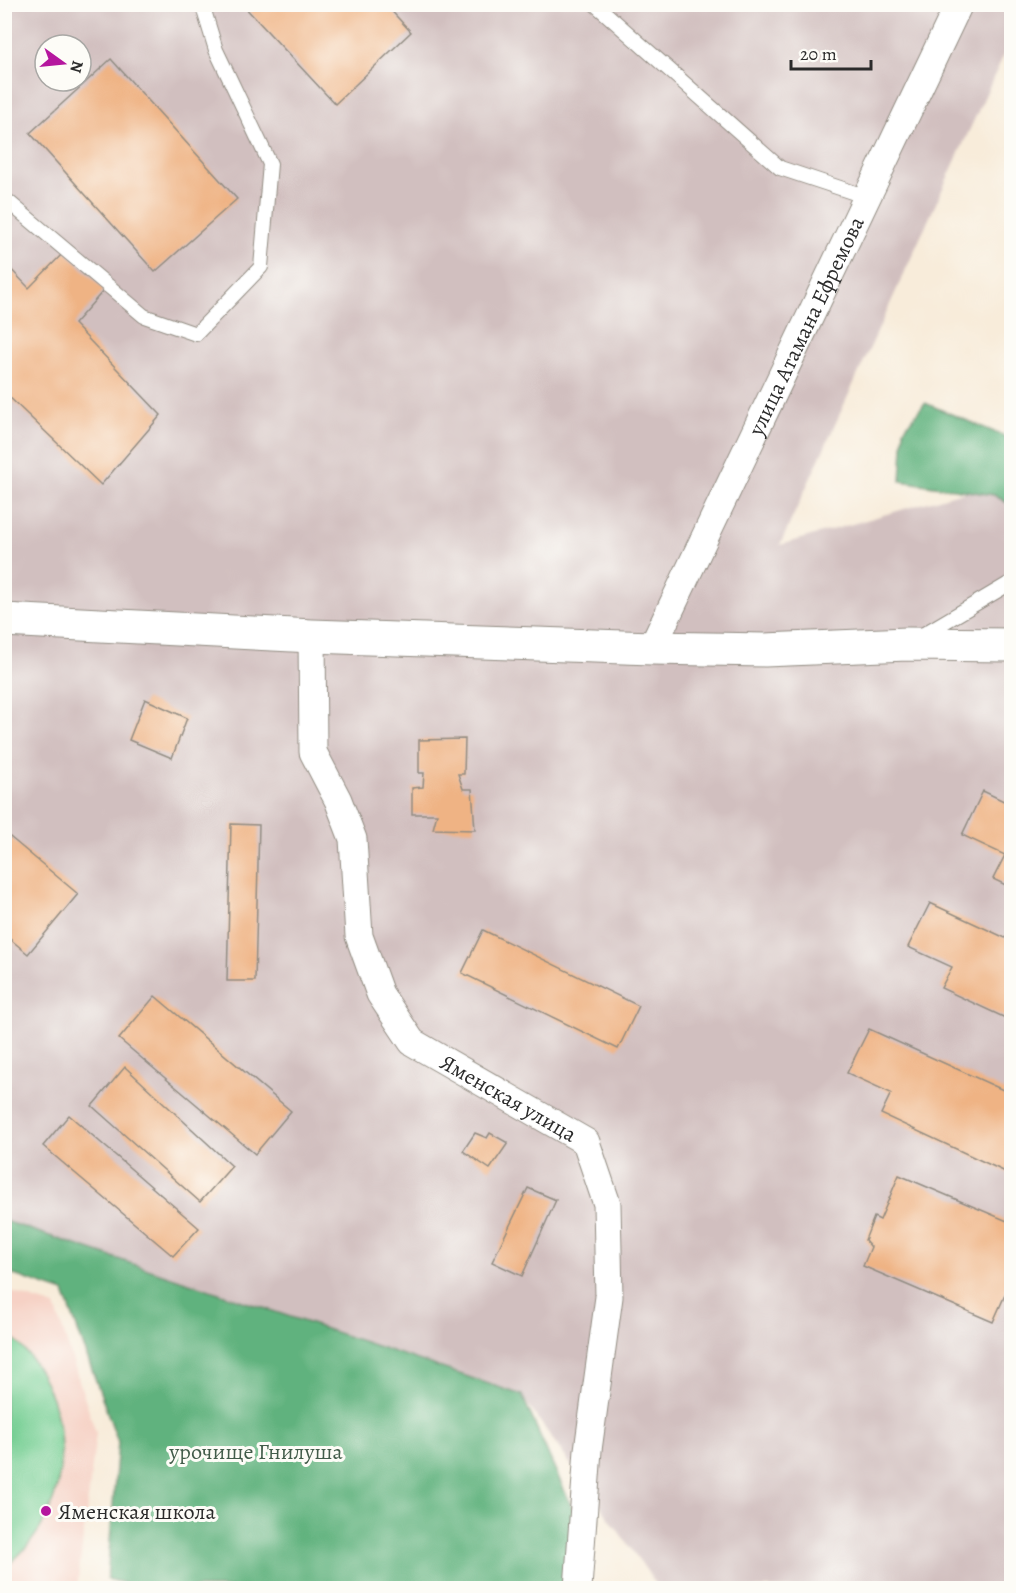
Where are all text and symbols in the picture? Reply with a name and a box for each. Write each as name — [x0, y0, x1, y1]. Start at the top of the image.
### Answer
north arrow — [33, 33, 93, 93]
scale bar — [791, 33, 870, 71]
text: 20 m — [800, 42, 837, 66]
text: N — [64, 58, 89, 75]
street label: улица Атамана Ефремова — [741, 211, 872, 442]
street label: Яменская улица — [435, 1047, 583, 1150]
park label: урочище Гнилуша — [168, 1437, 343, 1467]
place label: Яменская школа — [58, 1497, 217, 1527]
marker: Яменская школа — [39, 1504, 53, 1518]

